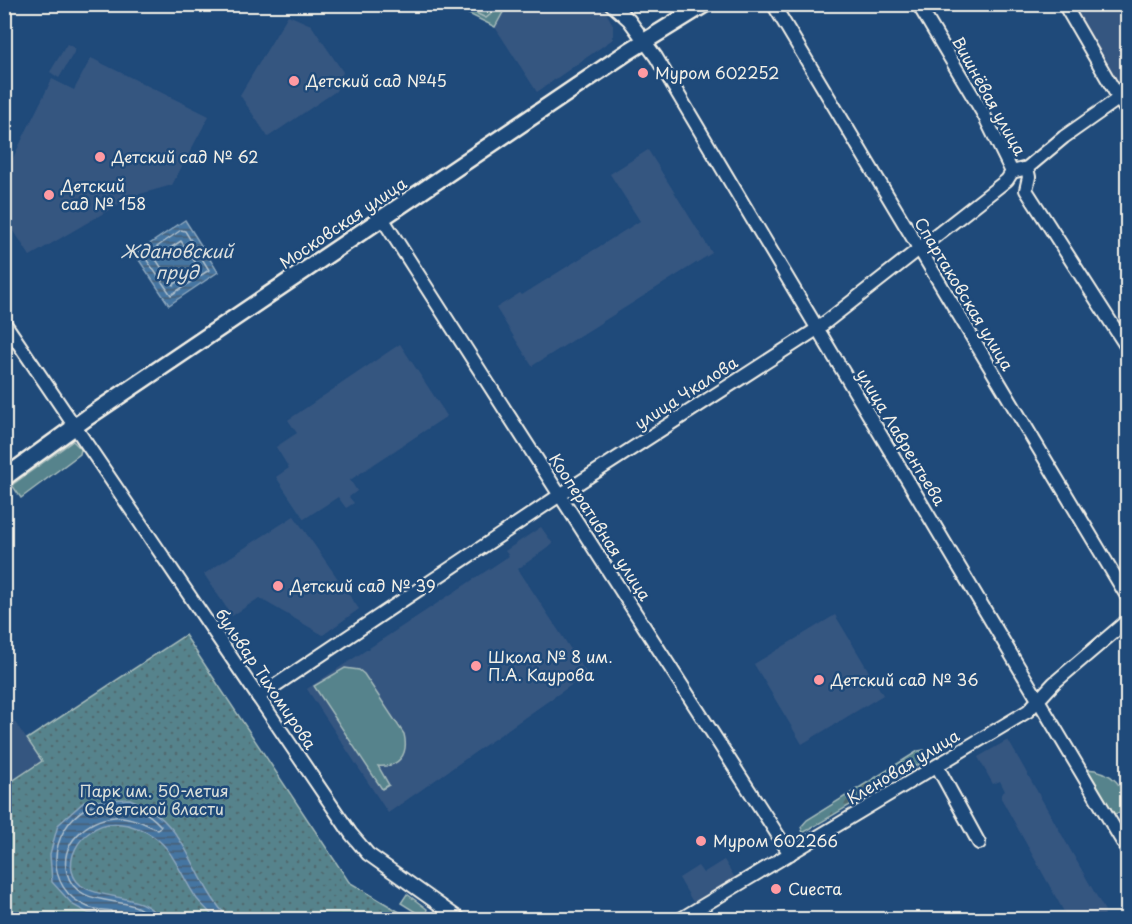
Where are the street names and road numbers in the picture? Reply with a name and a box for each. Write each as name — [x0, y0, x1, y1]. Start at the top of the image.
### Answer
street label: Вишнёвая улица — [947, 31, 1033, 160]
street label: Московская улица — [274, 171, 411, 274]
street label: Спартаковская улица — [909, 212, 1020, 375]
street label: улица Чкалова — [629, 350, 742, 435]
street label: улица Лаврентьева — [851, 363, 952, 510]
street label: Кооперативная улица — [544, 448, 658, 605]
street label: бульвар Тихомирова — [211, 603, 323, 754]
street label: Кленовая улица — [841, 723, 964, 809]

